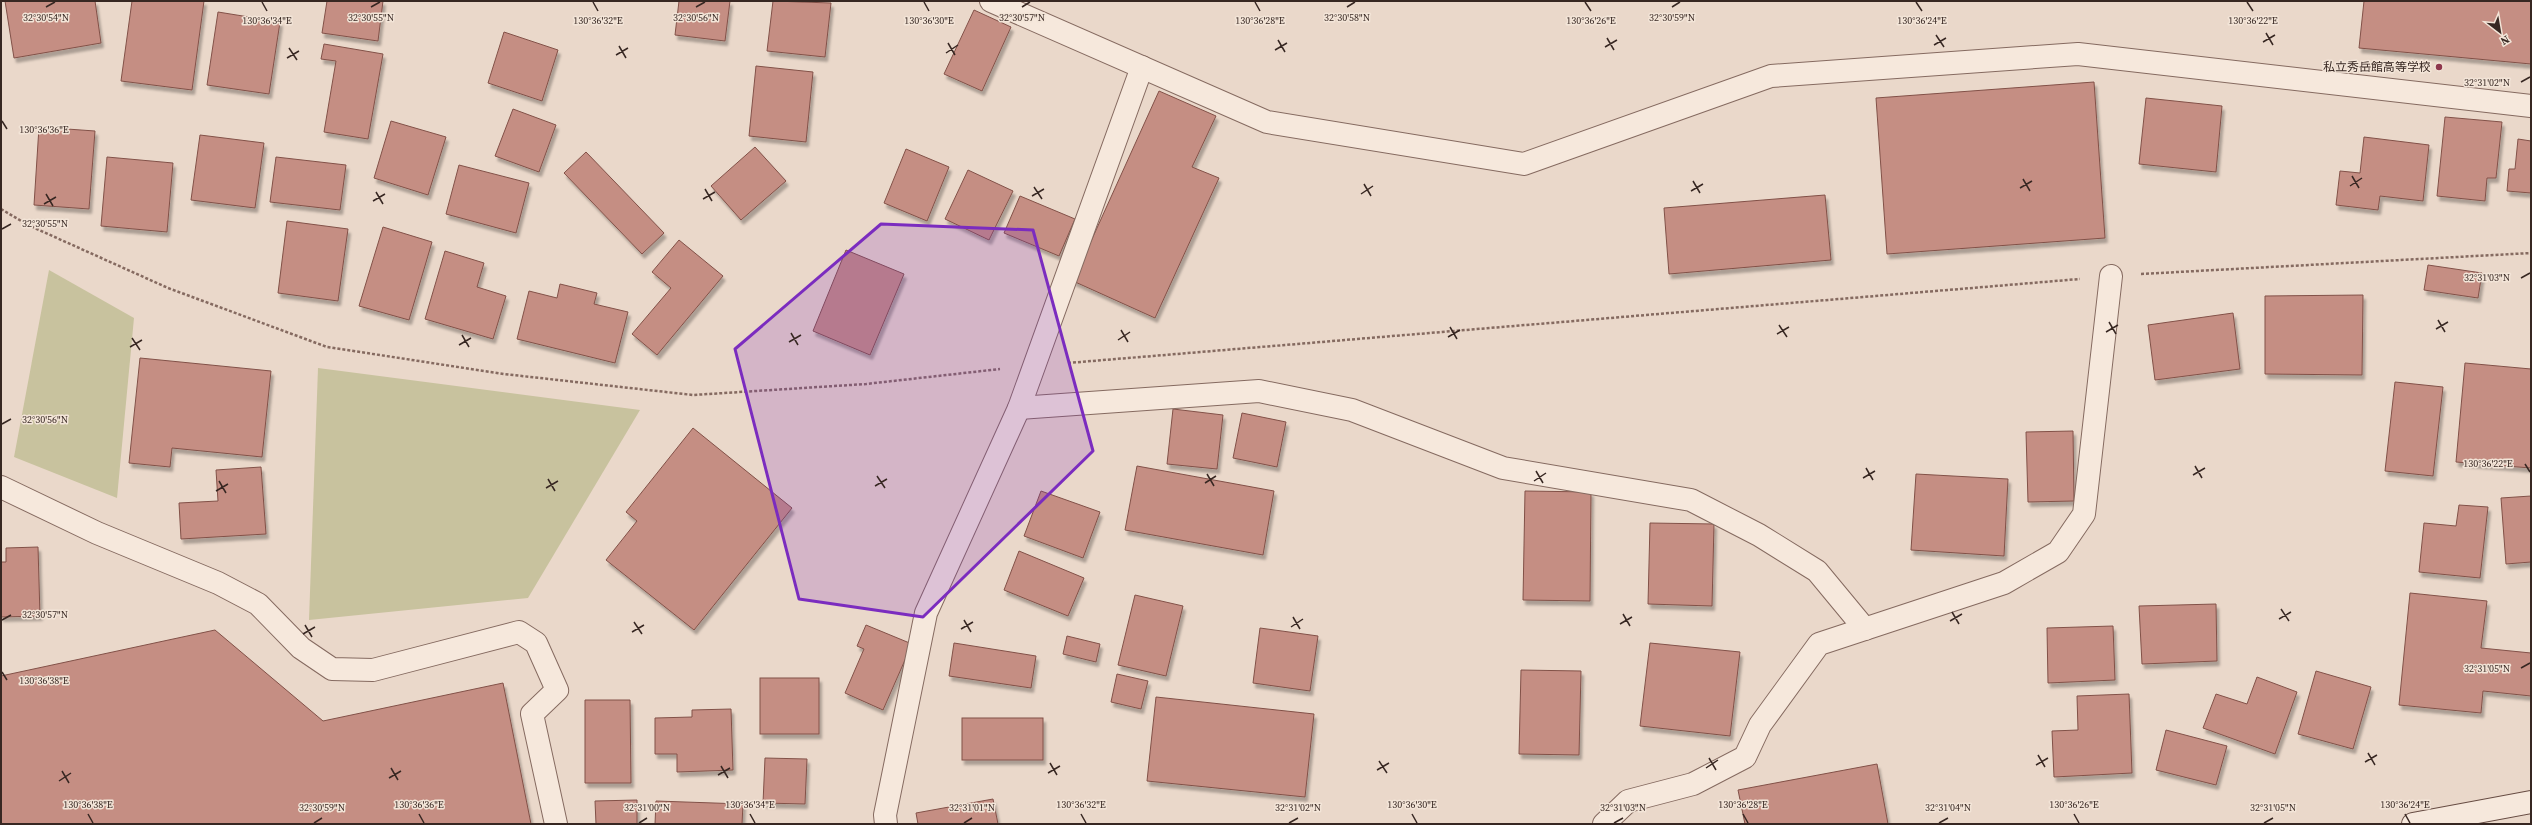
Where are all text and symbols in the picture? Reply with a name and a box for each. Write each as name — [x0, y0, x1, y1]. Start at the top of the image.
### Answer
text: 32°30'54"N — [23, 11, 69, 24]
text: 32°30'55"N — [348, 11, 394, 24]
text: 32°30'56"N — [673, 11, 719, 24]
text: 32°30'57"N — [999, 11, 1045, 24]
text: 32°30'58"N — [1324, 11, 1370, 24]
text: 32°30'59"N — [1649, 11, 1695, 24]
north arrow — [2480, 12, 2520, 52]
text: 130°36'34"E — [242, 14, 292, 27]
text: 130°36'32"E — [573, 14, 623, 27]
text: 130°36'30"E — [904, 14, 954, 27]
text: 130°36'28"E — [1235, 14, 1285, 27]
text: 130°36'26"E — [1566, 14, 1616, 27]
text: 130°36'24"E — [1897, 14, 1947, 27]
text: 130°36'22"E — [2228, 14, 2278, 27]
text: N — [2498, 32, 2512, 49]
place label: 私立秀岳館高等学校 — [2323, 59, 2431, 75]
marker: 私立秀岳館高等学校 — [2434, 62, 2444, 72]
text: 32°31'02"N — [2464, 76, 2510, 89]
text: 130°36'36"E — [19, 123, 69, 136]
text: 32°30'55"N — [22, 217, 68, 230]
text: 32°31'03"N — [2464, 271, 2510, 284]
text: 32°30'56"N — [22, 413, 68, 426]
text: 130°36'22"E — [2463, 457, 2513, 470]
text: 32°30'57"N — [22, 608, 68, 621]
text: 32°31'05"N — [2464, 662, 2510, 675]
text: 130°36'38"E — [19, 674, 69, 687]
text: 130°36'38"E — [63, 798, 113, 811]
text: 130°36'36"E — [394, 798, 444, 811]
text: 130°36'34"E — [725, 798, 775, 811]
text: 130°36'32"E — [1056, 798, 1106, 811]
text: 130°36'30"E — [1387, 798, 1437, 811]
text: 130°36'28"E — [1718, 798, 1768, 811]
text: 130°36'26"E — [2049, 798, 2099, 811]
text: 130°36'24"E — [2380, 798, 2430, 811]
text: 32°30'59"N — [299, 801, 345, 814]
text: 32°31'00"N — [624, 801, 670, 814]
text: 32°31'01"N — [949, 801, 995, 814]
text: 32°31'02"N — [1275, 801, 1321, 814]
text: 32°31'03"N — [1600, 801, 1646, 814]
text: 32°31'04"N — [1925, 801, 1971, 814]
text: 32°31'05"N — [2250, 801, 2296, 814]

